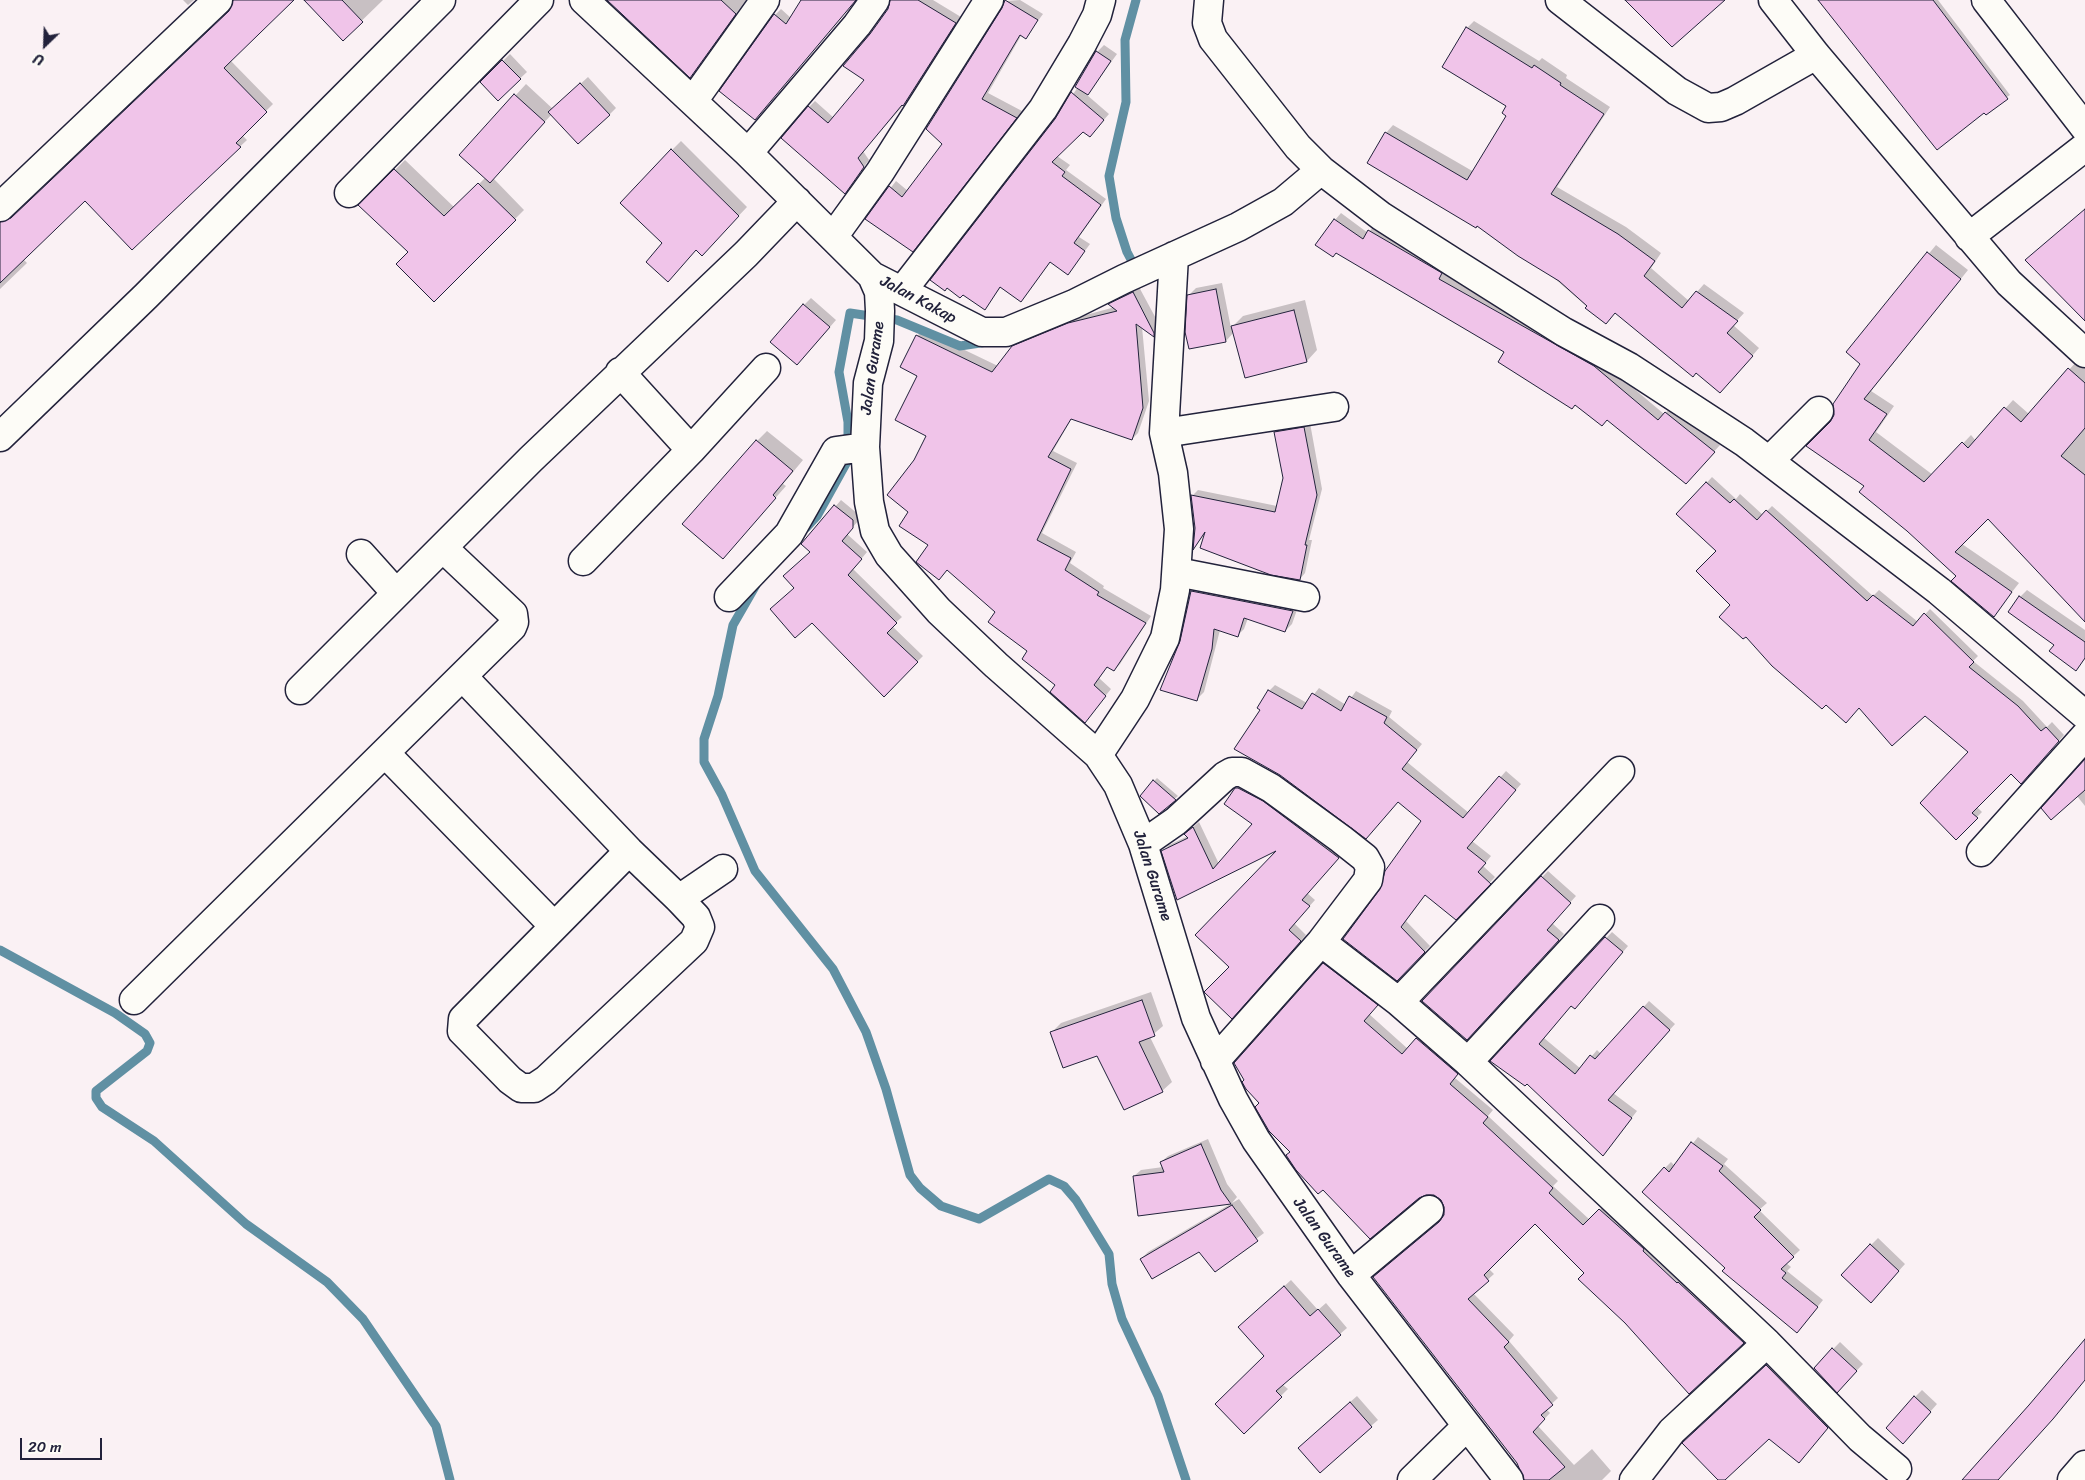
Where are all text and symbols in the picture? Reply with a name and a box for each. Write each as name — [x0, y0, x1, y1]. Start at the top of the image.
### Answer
north arrow — [20, 20, 70, 70]
text: U — [29, 46, 48, 72]
street label: Jalan Kakap — [877, 272, 959, 328]
street label: Jalan Gurame — [857, 320, 889, 416]
street label: Jalan Gurame — [1128, 828, 1176, 924]
street label: Jalan Gurame — [1289, 1194, 1359, 1282]
scale bar — [22, 1428, 105, 1460]
text: 20 m — [28, 1434, 62, 1460]

